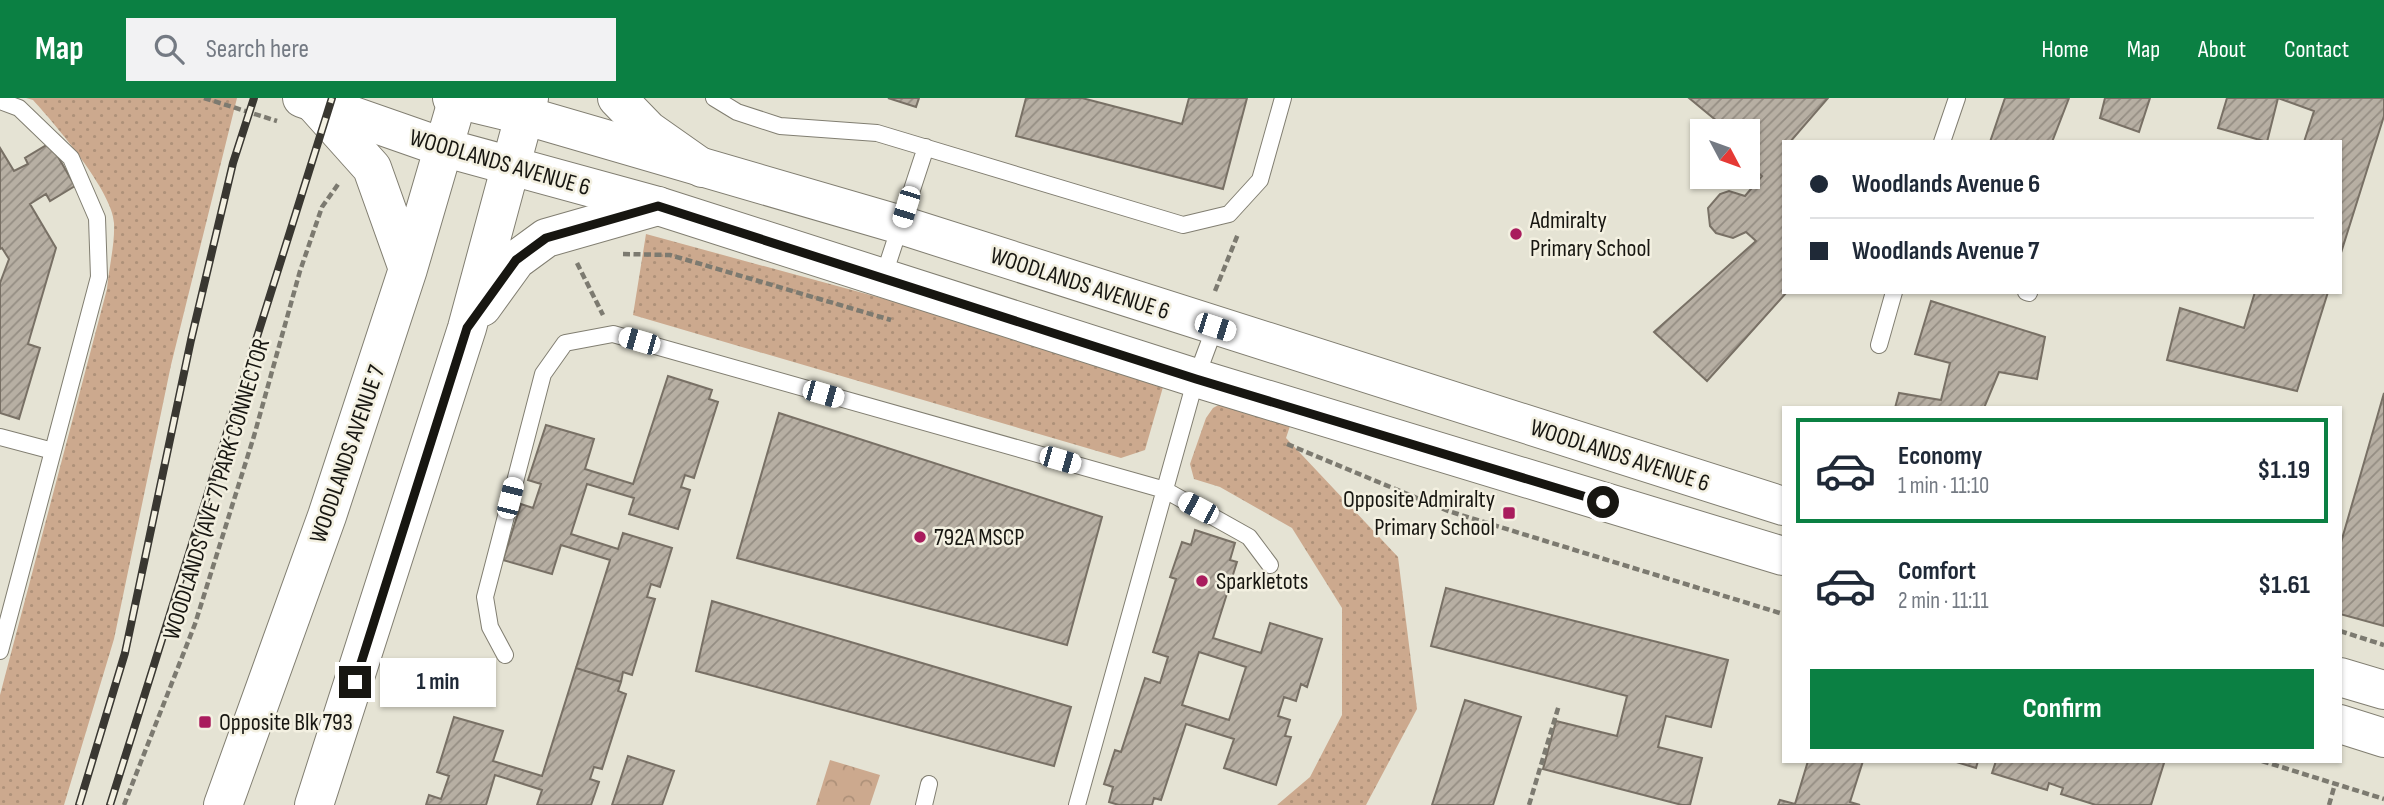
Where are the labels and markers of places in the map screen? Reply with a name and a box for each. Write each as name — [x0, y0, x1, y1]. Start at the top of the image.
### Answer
place label: Admiralty Primary School — [1529, 206, 1651, 263]
marker: Admiralty Primary School — [1508, 226, 1524, 242]
place label: Opposite Admiralty Primary School — [1343, 485, 1495, 542]
marker: Opposite Admiralty Primary School — [1501, 505, 1517, 521]
place label: 792A MSCP — [934, 523, 1024, 552]
marker: 792A MSCP — [912, 529, 928, 545]
place label: Sparkletots — [1216, 567, 1308, 596]
marker: Sparkletots — [1194, 573, 1210, 589]
place label: Opposite Blk 793 — [219, 708, 353, 737]
marker: Opposite Blk 793 — [197, 714, 213, 730]

